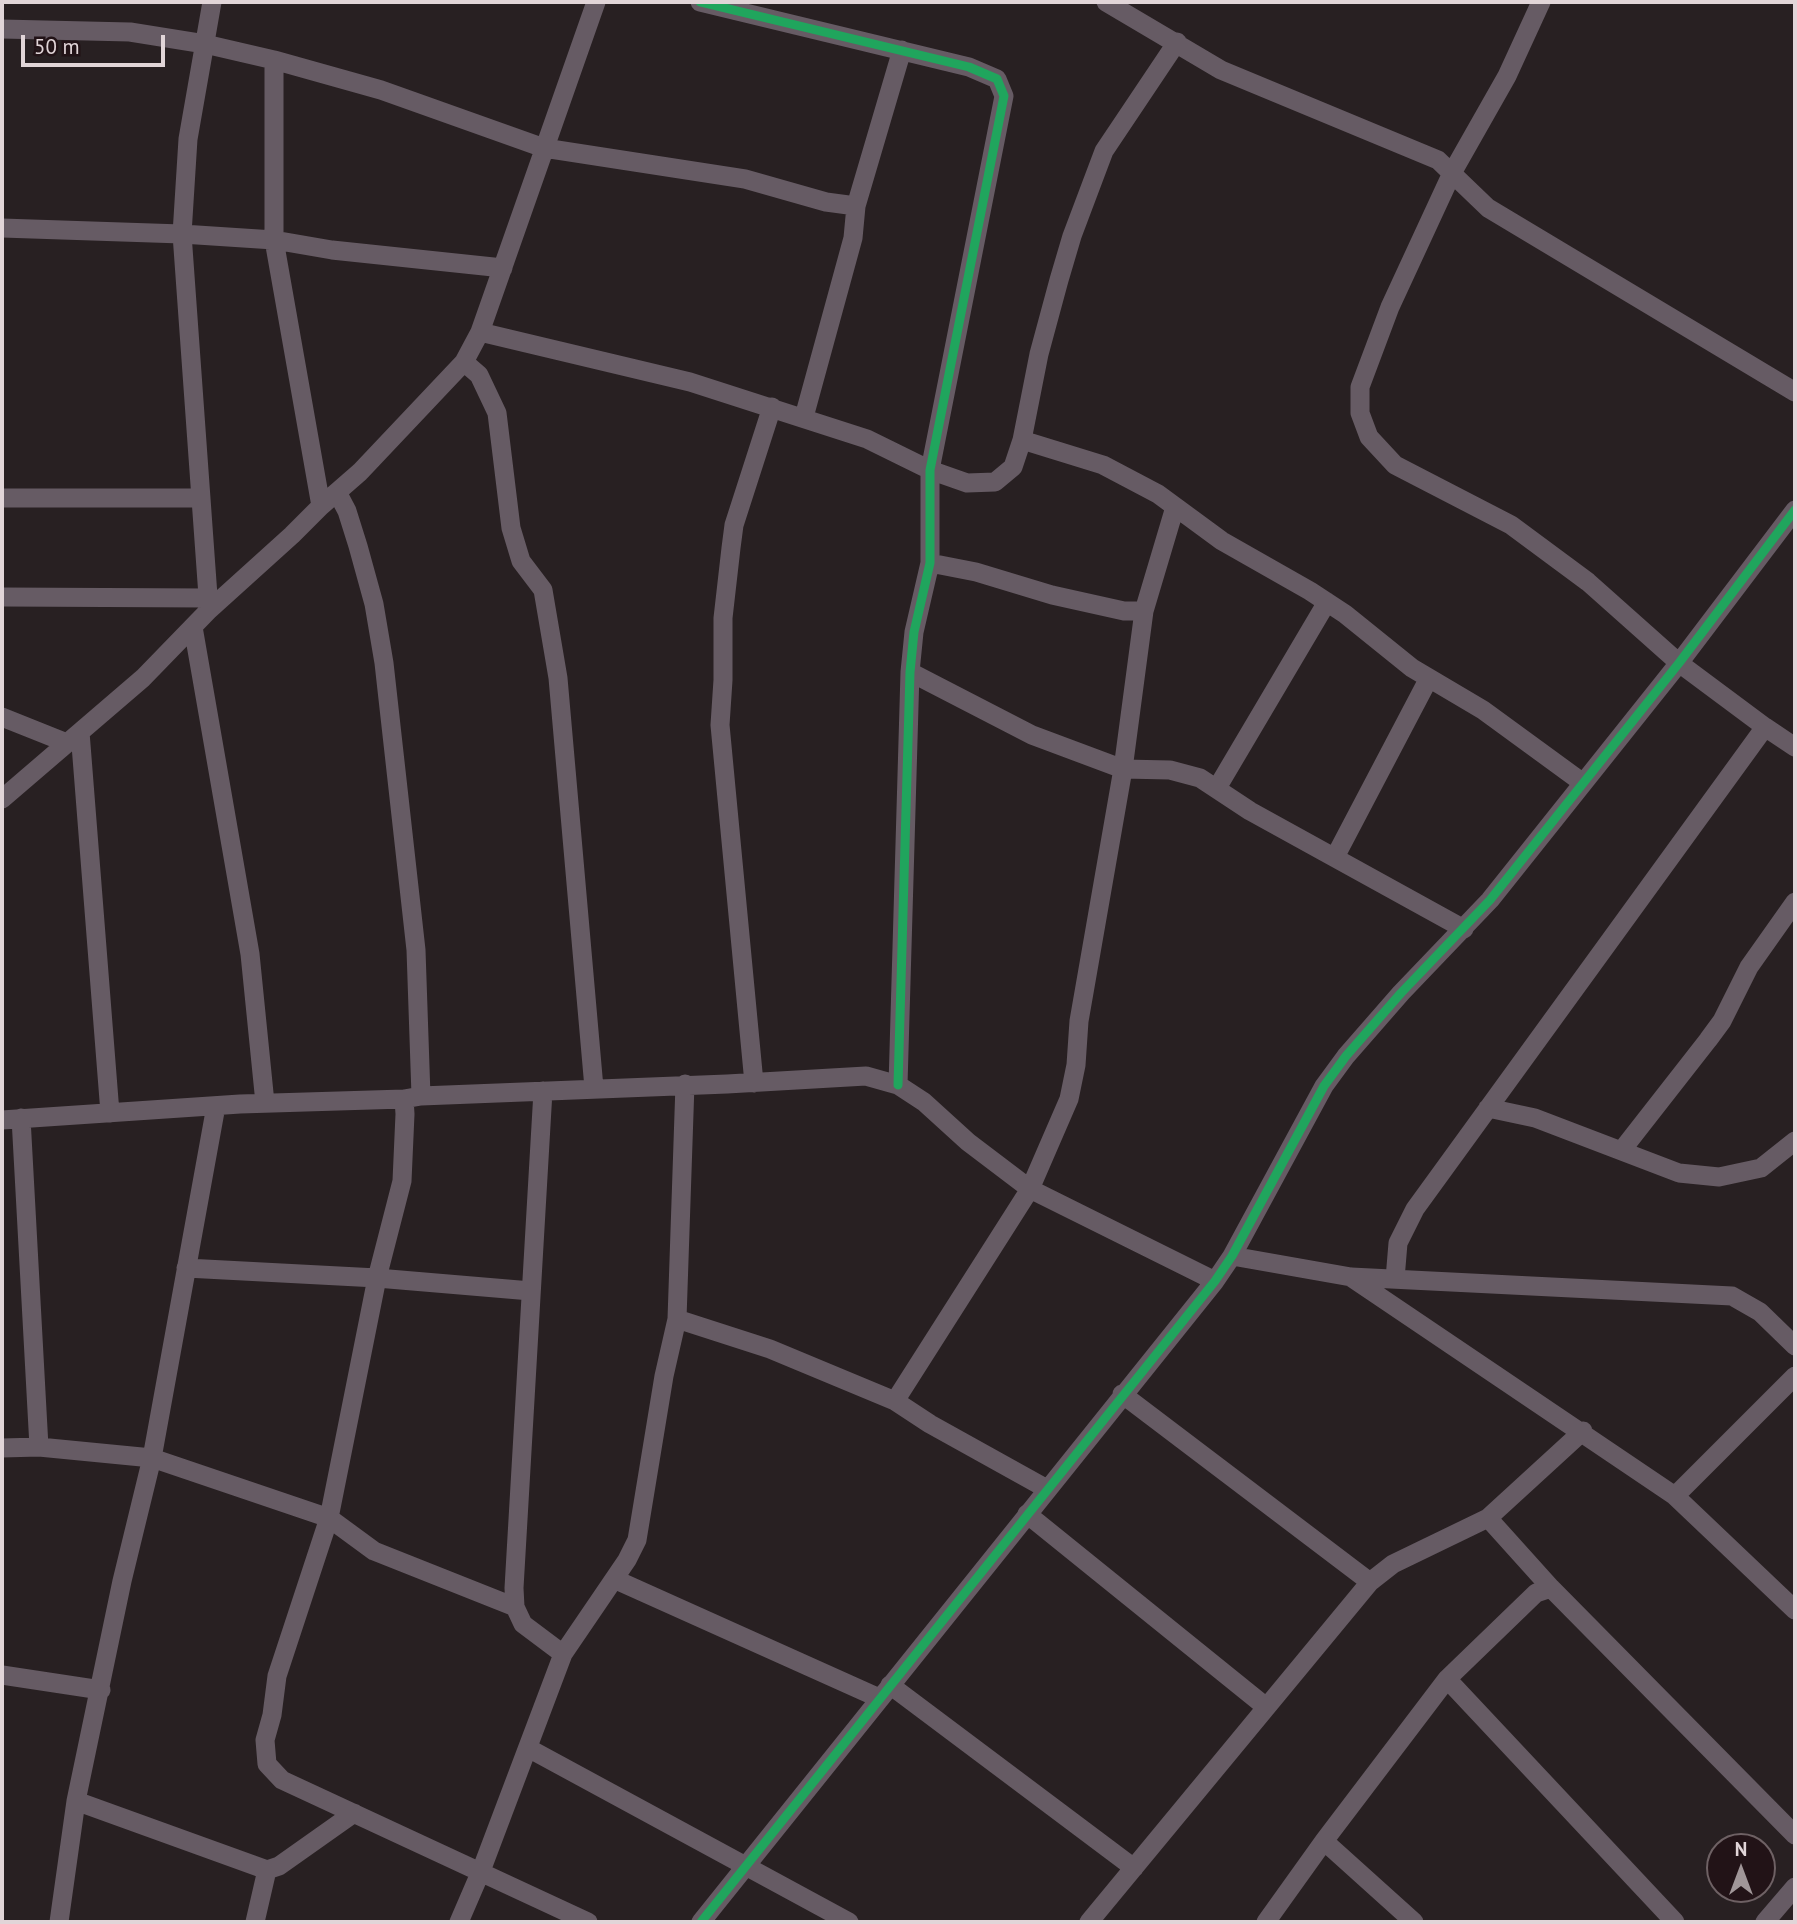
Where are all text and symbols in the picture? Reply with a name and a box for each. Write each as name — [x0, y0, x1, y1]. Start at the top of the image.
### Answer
scale bar — [24, 21, 168, 65]
text: 50 m — [34, 33, 80, 60]
north arrow — [1706, 1833, 1776, 1903]
text: N — [1735, 1837, 1747, 1861]

